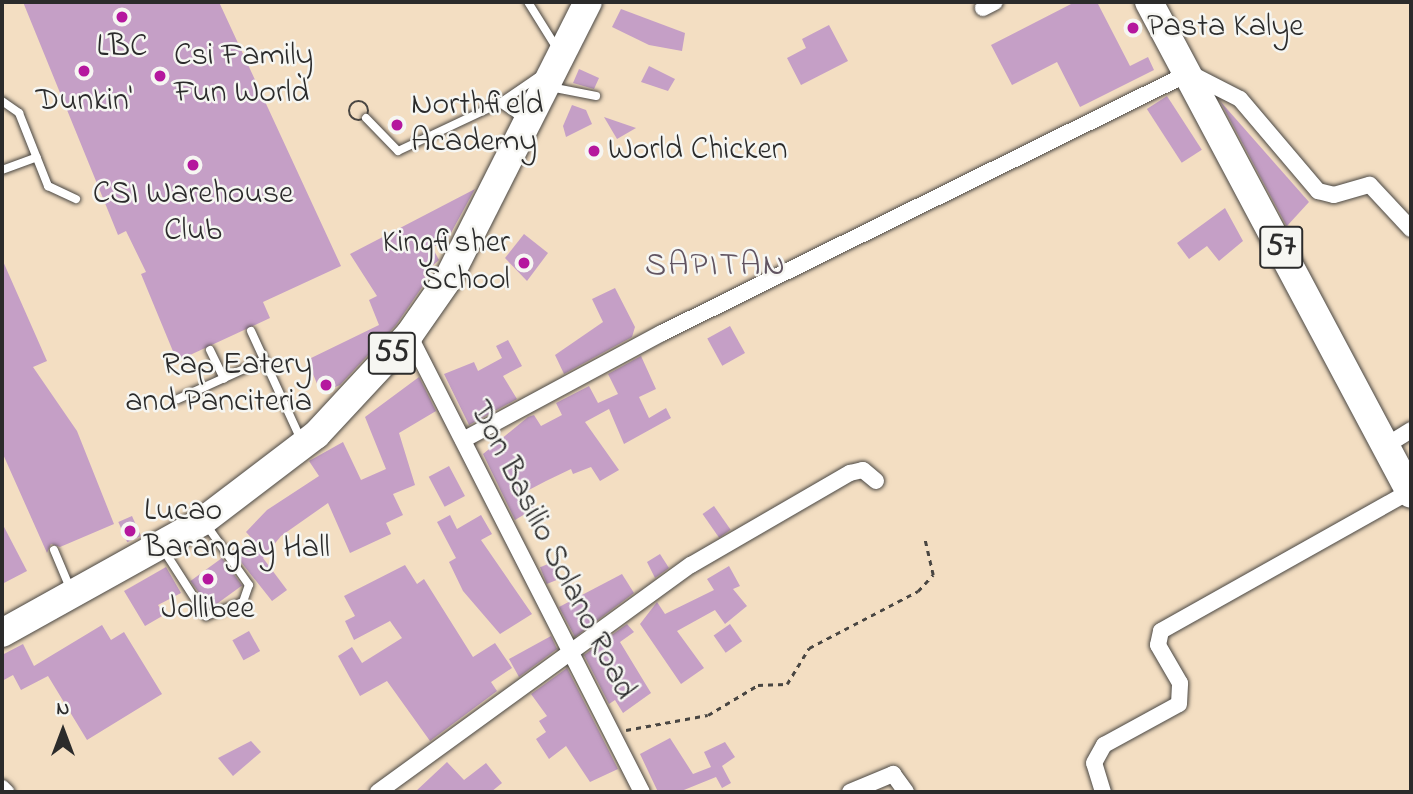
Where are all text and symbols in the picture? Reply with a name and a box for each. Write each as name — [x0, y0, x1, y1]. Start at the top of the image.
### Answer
marker: LBC — [114, 9, 130, 25]
place label: Pasta Kalye — [1147, 9, 1304, 47]
marker: Pasta Kalye — [1125, 20, 1141, 36]
place label: LBC — [97, 29, 147, 67]
place label: Csi Family Fun World — [174, 39, 313, 114]
marker: Dunkin' — [76, 63, 92, 79]
marker: Csi Family Fun World — [152, 68, 168, 84]
place label: Dunkin' — [36, 83, 132, 121]
place label: Northfield Academy — [411, 88, 543, 163]
marker: Northfield Academy — [389, 117, 405, 133]
place label: World Chicken — [608, 132, 788, 170]
marker: World Chicken — [586, 143, 602, 159]
marker: CSI Warehouse Club — [185, 157, 201, 173]
place label: CSI Warehouse Club — [93, 177, 293, 252]
road number: 57 — [1258, 220, 1304, 274]
place label: Kingfisher School — [382, 226, 510, 301]
district label: SAPITAN — [646, 247, 786, 287]
marker: Kingfisher School — [516, 255, 532, 271]
road number: 55 — [368, 326, 416, 380]
place label: Rap Eatery and Panciteria — [125, 348, 312, 423]
marker: Rap Eatery and Panciteria — [318, 377, 334, 393]
street label: Don Basilio Solano Road — [459, 396, 643, 706]
place label: Lucao Barangay Hall — [144, 494, 330, 569]
marker: Lucao Barangay Hall — [122, 523, 138, 539]
marker: Jollibee — [200, 571, 216, 587]
place label: Jollibee — [161, 591, 255, 629]
north arrow — [28, 696, 98, 766]
text: N — [57, 696, 69, 723]

